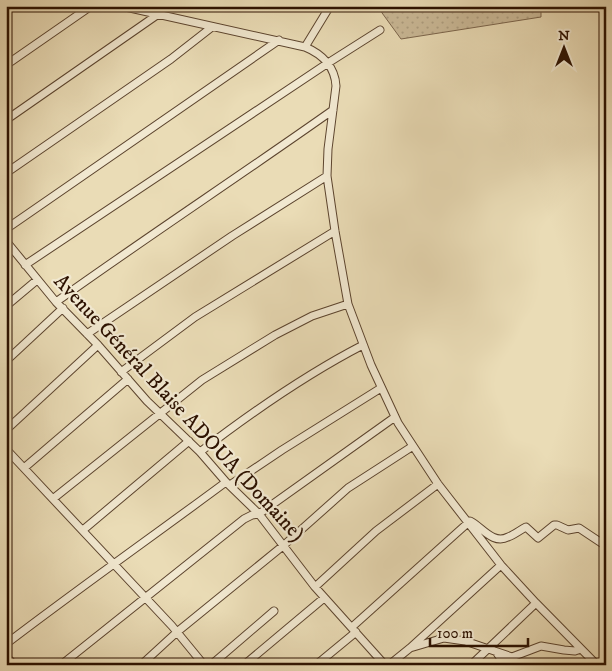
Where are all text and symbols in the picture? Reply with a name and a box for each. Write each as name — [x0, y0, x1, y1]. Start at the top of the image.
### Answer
north arrow — [540, 22, 590, 72]
text: N — [558, 27, 570, 45]
street label: Avenue Général Blaise ADOUA (Domaine) — [48, 269, 310, 547]
scale bar — [430, 616, 527, 648]
text: 100 m — [437, 624, 473, 643]

